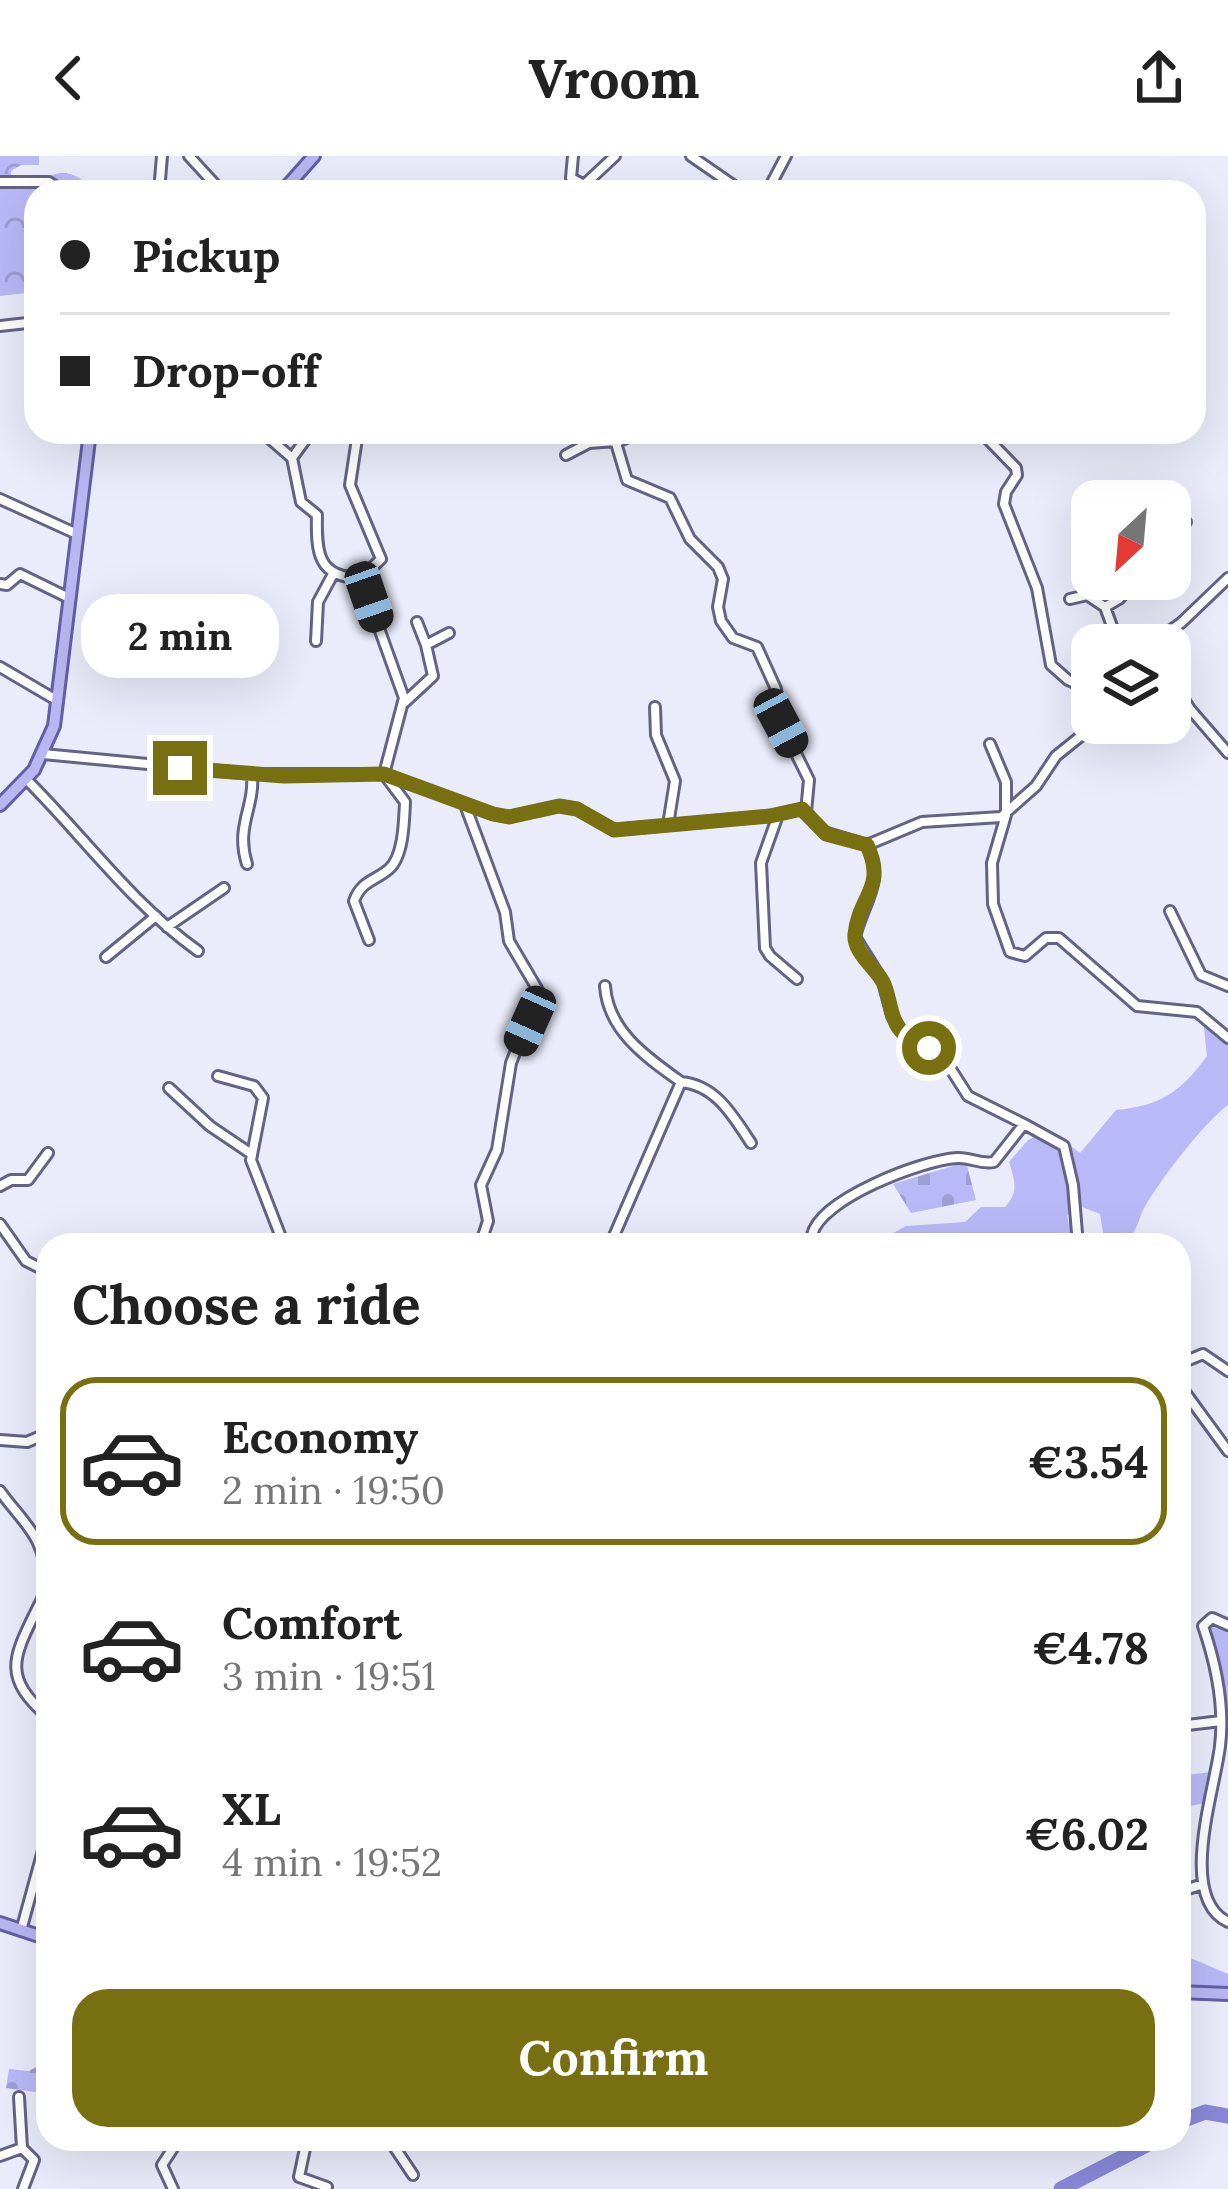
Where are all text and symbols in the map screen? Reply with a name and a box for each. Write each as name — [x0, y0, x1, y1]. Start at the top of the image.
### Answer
text: Vroom — [528, 44, 700, 113]
icon: back — [36, 45, 102, 111]
icon: share — [1126, 45, 1192, 111]
text: Pickup — [132, 227, 280, 284]
text: Drop-off — [132, 342, 319, 399]
north arrow — [1071, 480, 1191, 600]
map controls — [1071, 480, 1191, 744]
car — [340, 557, 398, 637]
callout: 2 min — [81, 594, 279, 678]
text: 2 min — [128, 611, 232, 661]
button: layers — [1071, 624, 1191, 744]
car — [748, 683, 814, 763]
route end — [153, 741, 207, 795]
car — [499, 981, 561, 1061]
route start — [902, 1021, 956, 1075]
text: Choose a ride — [72, 1270, 421, 1339]
icon: car — [78, 1407, 186, 1515]
text: Economy — [222, 1408, 418, 1465]
text: €3.54 — [1027, 1433, 1149, 1490]
text: 2 min · 19:50 — [222, 1465, 445, 1515]
icon: car — [78, 1593, 186, 1701]
text: Comfort — [222, 1594, 402, 1651]
text: €4.78 — [1032, 1619, 1149, 1676]
text: 3 min · 19:51 — [222, 1651, 436, 1701]
icon: car — [78, 1779, 186, 1887]
text: XL — [222, 1780, 281, 1837]
text: €6.02 — [1024, 1805, 1149, 1862]
text: 4 min · 19:52 — [222, 1837, 442, 1887]
button: Confirm — [72, 1989, 1155, 2127]

